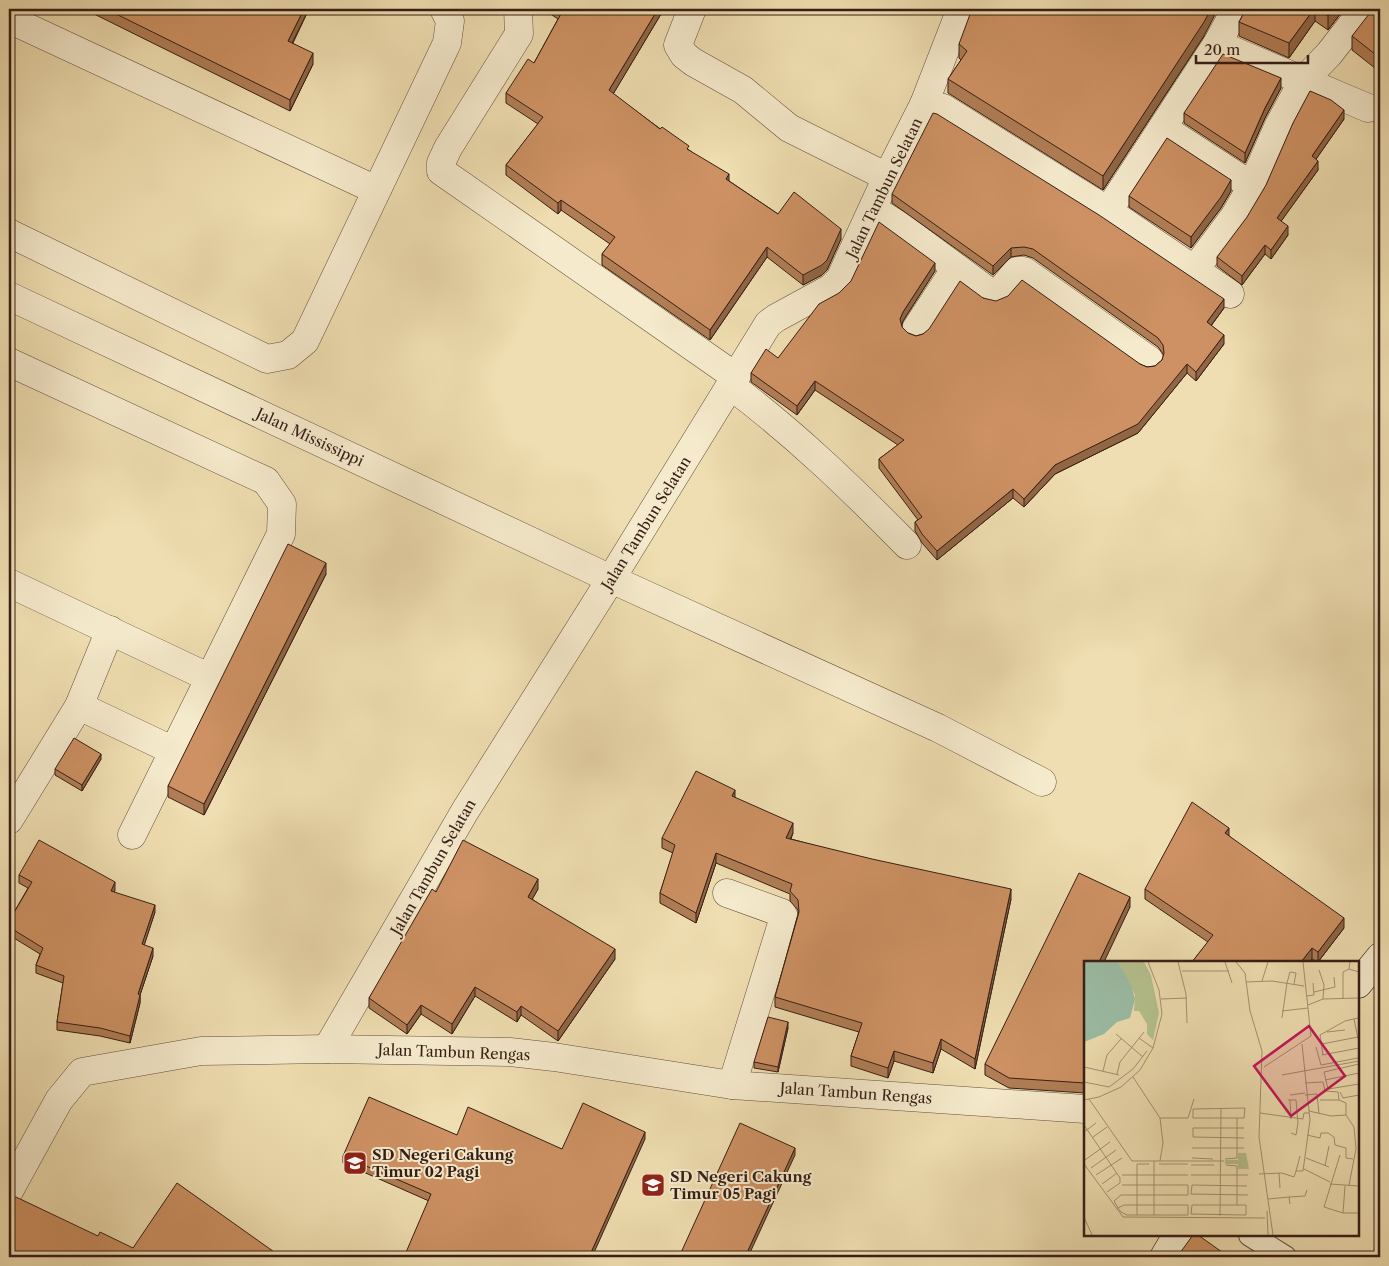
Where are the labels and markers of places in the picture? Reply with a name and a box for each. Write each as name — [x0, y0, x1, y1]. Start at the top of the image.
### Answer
place label: SD Negeri Cakung Timur 02 Pagi — [372, 1145, 514, 1181]
school or university icon: SD Negeri Cakung Timur 02 Pagi — [342, 1150, 368, 1176]
place label: SD Negeri Cakung Timur 05 Pagi — [670, 1167, 812, 1203]
school or university icon: SD Negeri Cakung Timur 05 Pagi — [640, 1172, 666, 1198]

